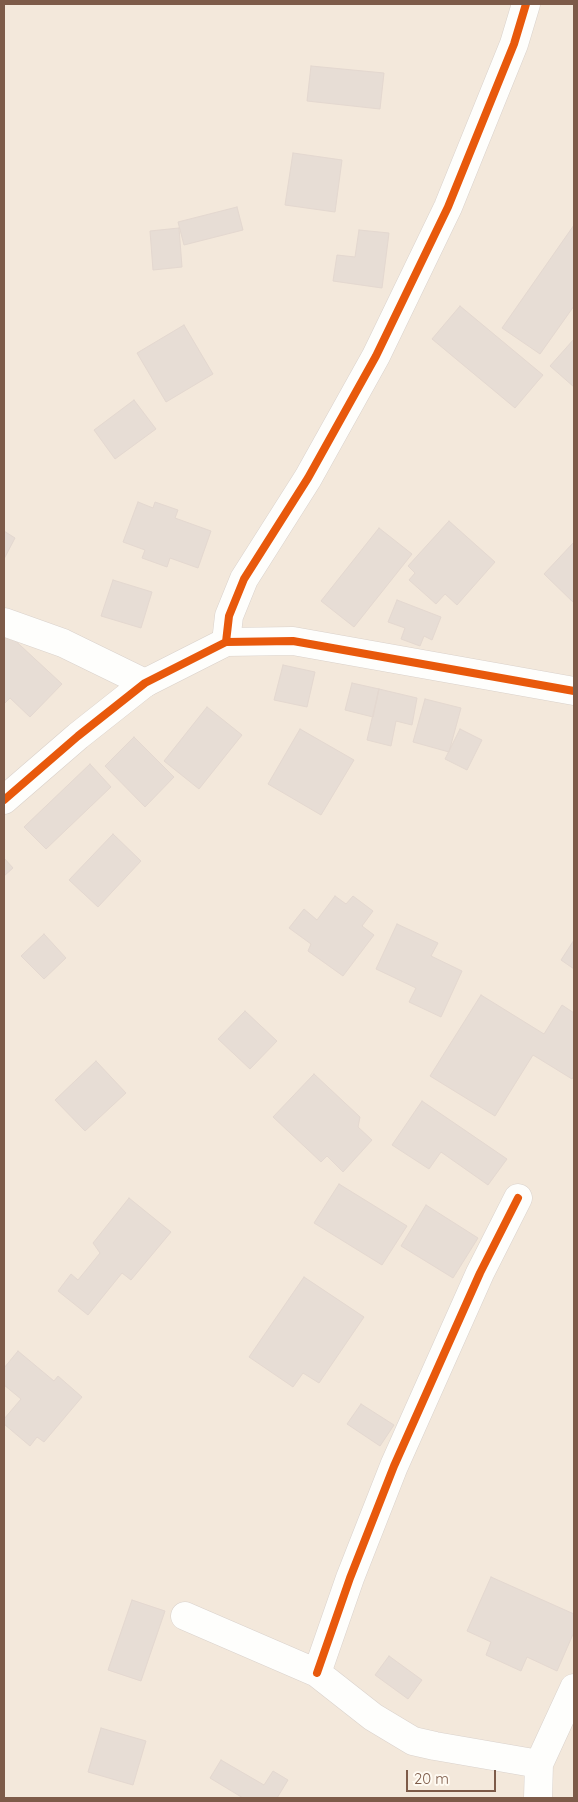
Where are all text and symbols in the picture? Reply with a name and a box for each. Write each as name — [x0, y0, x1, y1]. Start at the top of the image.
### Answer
scale bar — [408, 1760, 498, 1792]
text: 20 m — [414, 1769, 449, 1788]

